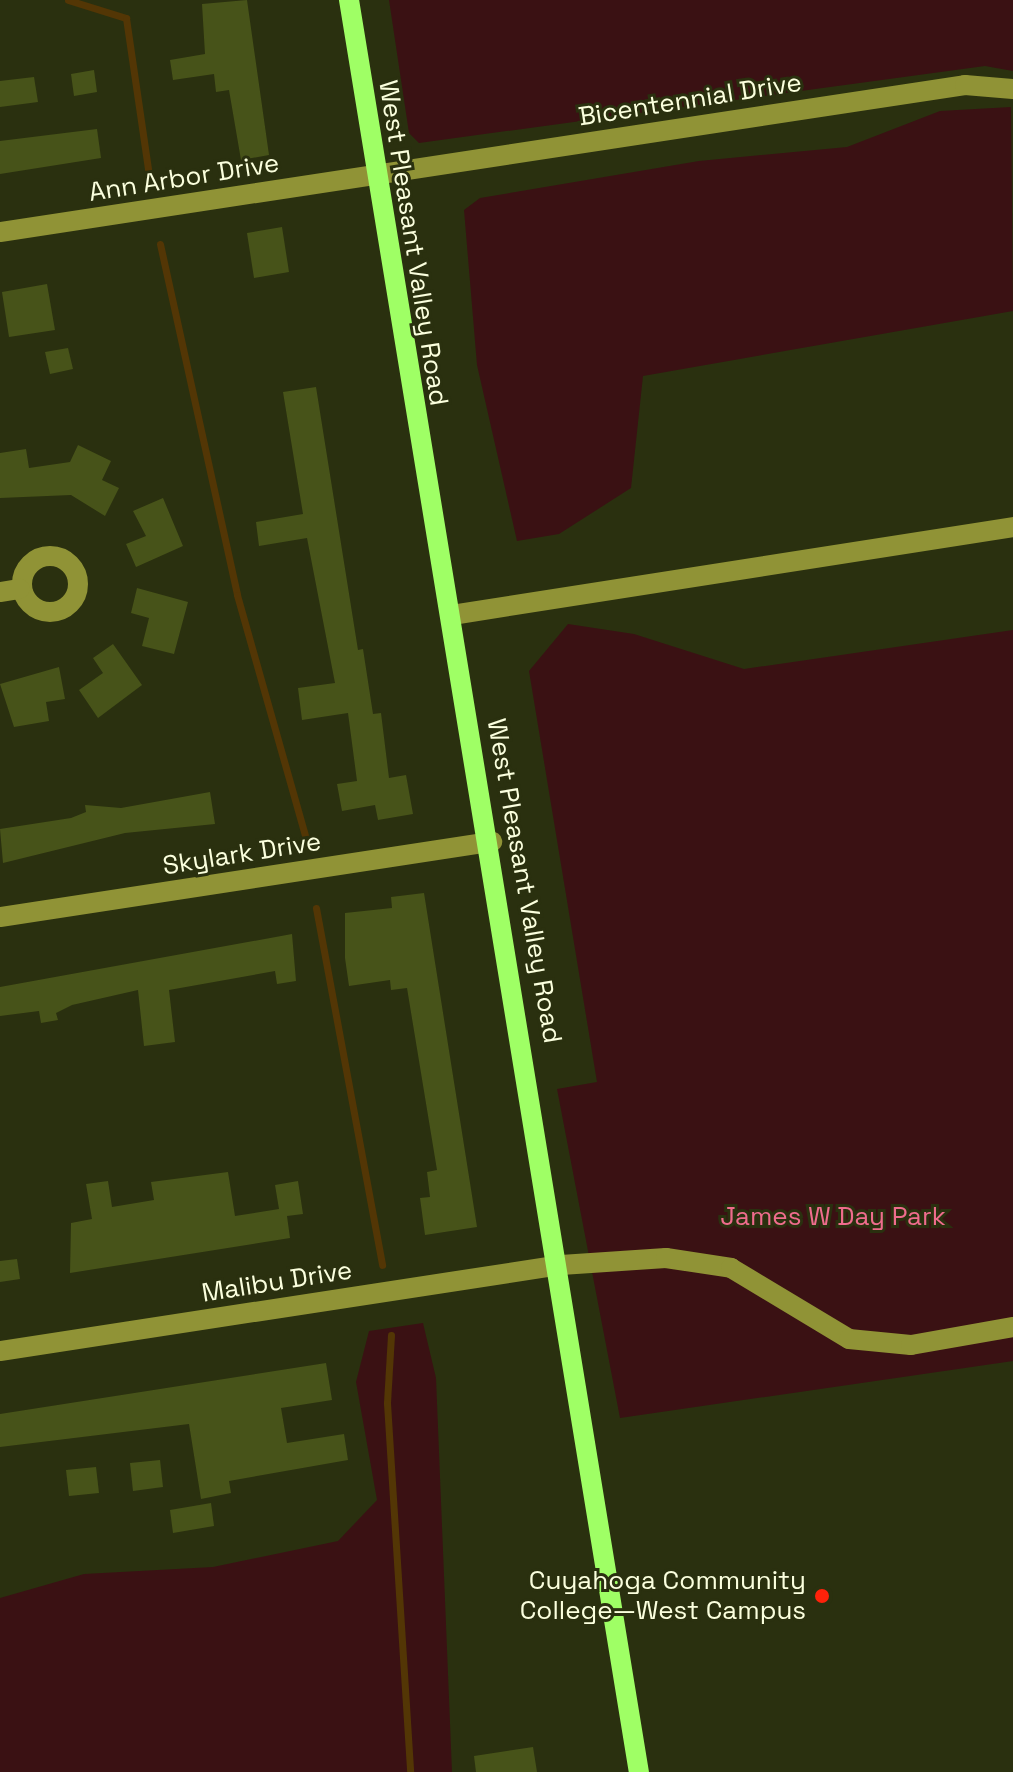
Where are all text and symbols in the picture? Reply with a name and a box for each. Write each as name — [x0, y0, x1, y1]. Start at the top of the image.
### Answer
street label: Bicentennial Drive — [576, 67, 804, 133]
street label: West Pleasant Valley Road — [372, 78, 454, 408]
street label: Ann Arbor Drive — [86, 148, 282, 208]
street label: West Pleasant Valley Road — [480, 716, 568, 1046]
street label: Skylark Drive — [161, 826, 323, 882]
park label: James W Day Park — [720, 1201, 946, 1233]
street label: Malibu Drive — [200, 1255, 354, 1309]
place label: Cuyahoga Community College—West Campus — [520, 1565, 806, 1626]
marker: Cuyahoga Community College—West Campus — [813, 1587, 831, 1605]

